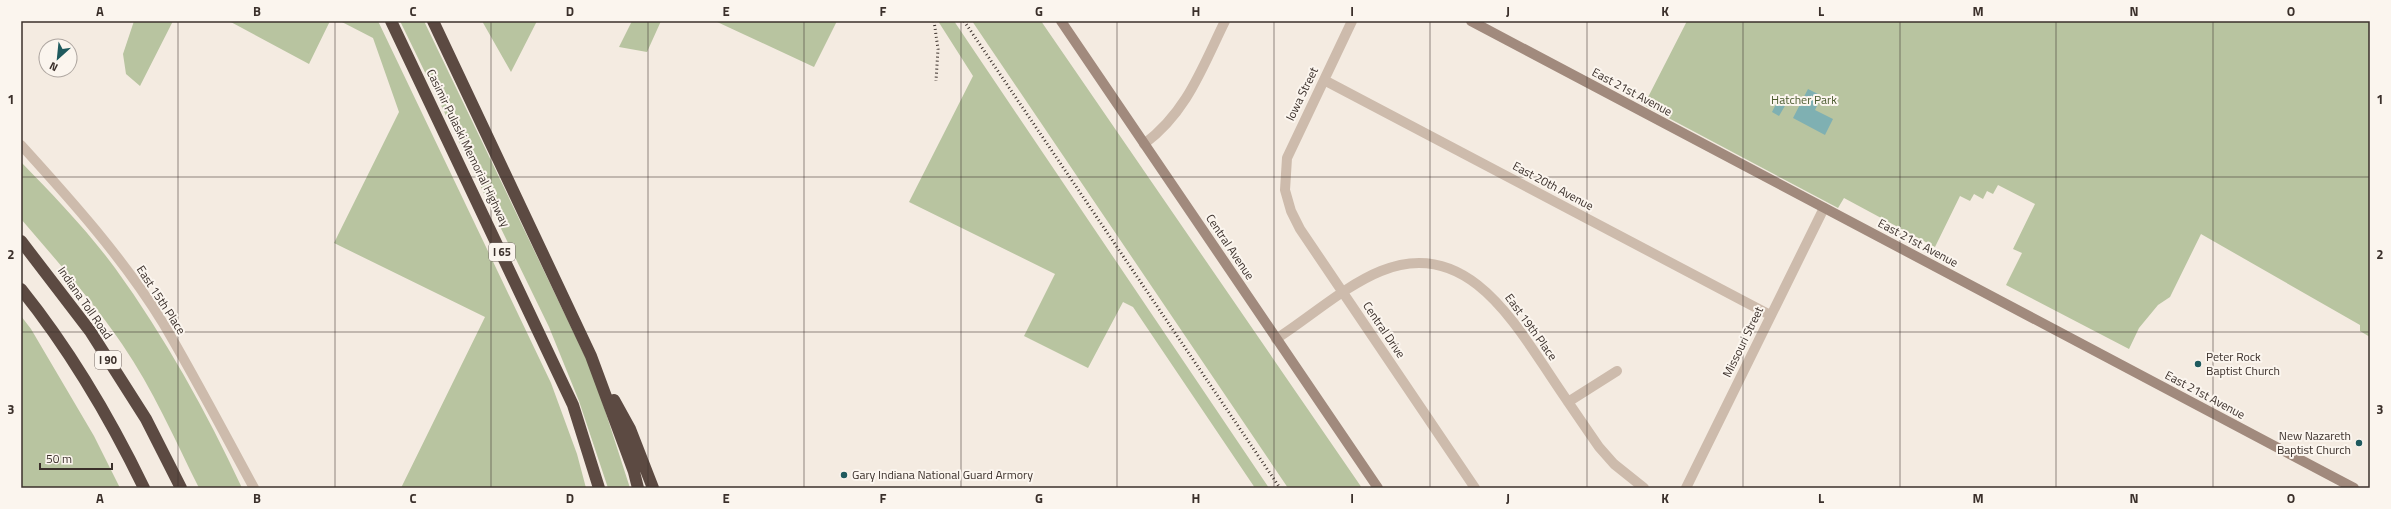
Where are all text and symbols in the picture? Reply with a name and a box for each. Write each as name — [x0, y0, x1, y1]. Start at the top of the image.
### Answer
text: A — [96, 1, 104, 21]
text: B — [253, 1, 261, 21]
text: C — [409, 1, 417, 21]
text: D — [566, 1, 574, 21]
text: E — [722, 1, 730, 21]
text: F — [880, 1, 887, 21]
text: G — [1035, 1, 1043, 21]
text: H — [1192, 1, 1200, 21]
text: I — [1350, 1, 1354, 21]
text: J — [1506, 1, 1510, 21]
text: K — [1661, 1, 1669, 21]
text: L — [1818, 1, 1824, 21]
text: M — [1972, 1, 1984, 21]
text: N — [2129, 1, 2139, 21]
text: O — [2287, 1, 2295, 21]
north arrow — [38, 38, 78, 78]
text: N — [46, 58, 60, 76]
street label: East 21st Avenue — [1589, 62, 1676, 121]
street label: Iowa Street — [1280, 63, 1323, 124]
street label: Casimir Pulaski Memorial Highway — [422, 65, 515, 230]
text: 1 — [7, 89, 15, 109]
text: 1 — [2376, 89, 2384, 109]
park label: Hatcher Park — [1771, 90, 1837, 109]
street label: East 20th Avenue — [1509, 156, 1597, 215]
street label: Central Avenue — [1201, 210, 1260, 284]
street label: East 21st Avenue — [1875, 213, 1962, 272]
road number: I 65 — [489, 243, 515, 261]
text: 2 — [7, 244, 15, 264]
text: 2 — [2376, 244, 2384, 264]
street label: East 15th Place — [132, 261, 191, 338]
street label: Indiana Toll Road — [53, 262, 118, 343]
street label: East 19th Place — [1501, 289, 1562, 364]
street label: Central Drive — [1358, 297, 1410, 362]
street label: Missouri Street — [1717, 302, 1768, 381]
place label: Peter Rock Baptist Church — [2206, 347, 2280, 380]
road number: I 90 — [95, 351, 121, 369]
marker: Peter Rock Baptist Church — [2193, 359, 2203, 369]
street label: East 21st Avenue — [2162, 365, 2249, 424]
text: 3 — [7, 399, 15, 419]
text: 3 — [2376, 399, 2384, 419]
place label: New Nazareth Baptist Church — [2277, 426, 2351, 459]
marker: New Nazareth Baptist Church — [2354, 438, 2364, 448]
scale bar — [40, 445, 112, 471]
text: 50 m — [46, 449, 72, 468]
place label: Gary Indiana National Guard Armory — [852, 465, 1033, 484]
marker: Gary Indiana National Guard Armory — [839, 470, 849, 480]
text: A — [96, 488, 104, 508]
text: B — [253, 488, 261, 508]
text: C — [409, 488, 417, 508]
text: D — [566, 488, 574, 508]
text: E — [722, 488, 730, 508]
text: F — [880, 488, 887, 508]
text: G — [1035, 488, 1043, 508]
text: H — [1192, 488, 1200, 508]
text: I — [1350, 488, 1354, 508]
text: J — [1506, 488, 1510, 508]
text: K — [1661, 488, 1669, 508]
text: L — [1818, 488, 1824, 508]
text: M — [1972, 488, 1984, 508]
text: N — [2129, 488, 2139, 508]
text: O — [2287, 488, 2295, 508]

